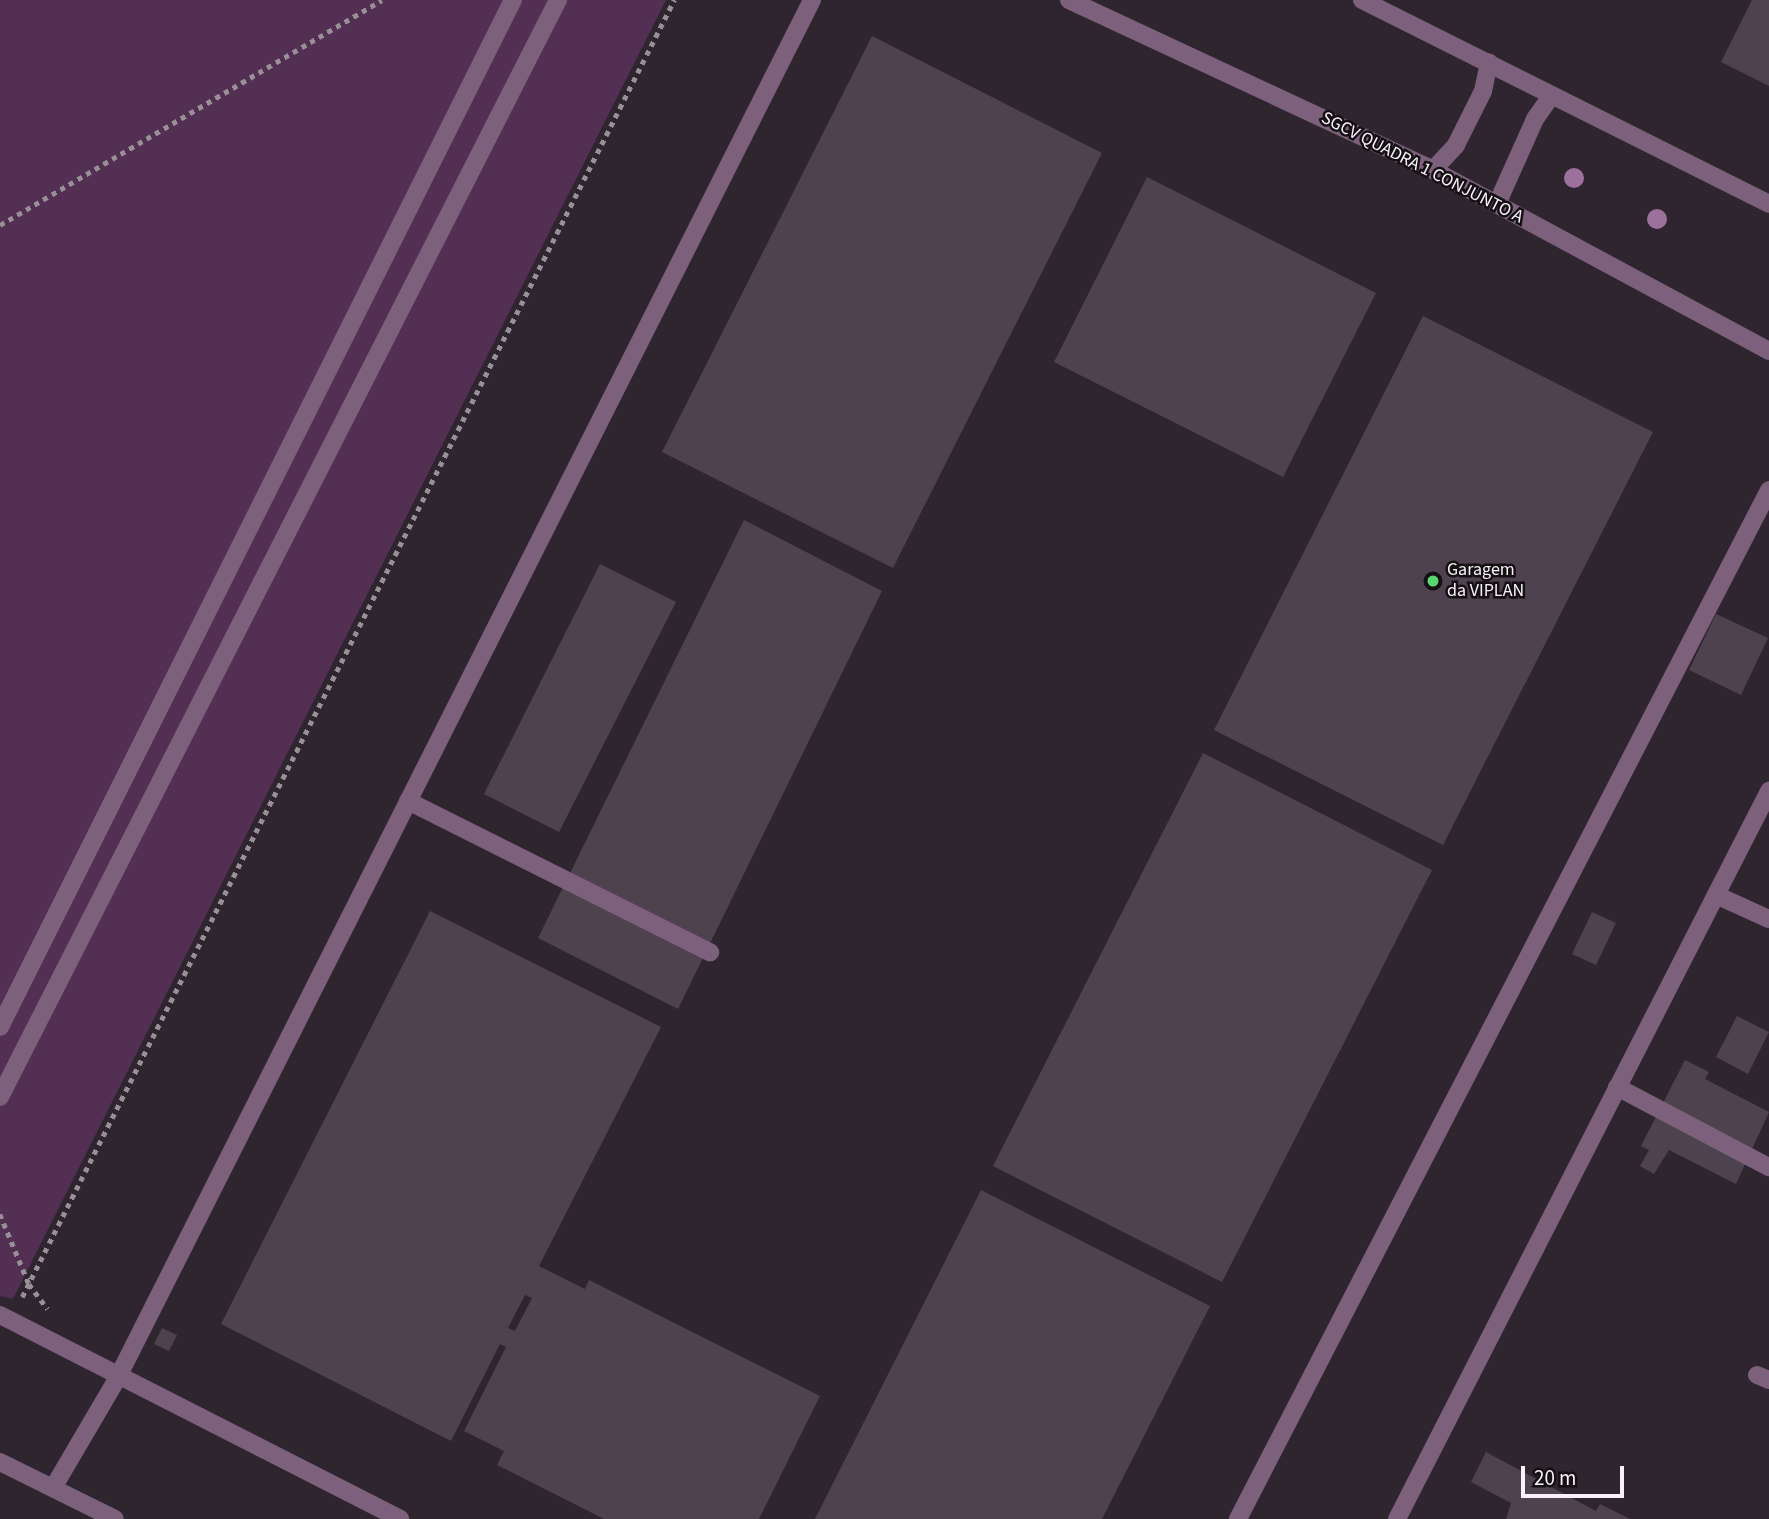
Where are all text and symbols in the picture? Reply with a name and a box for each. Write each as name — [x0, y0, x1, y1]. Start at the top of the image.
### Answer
street label: SGCV QUADRA 1 CONJUNTO A — [1317, 108, 1527, 228]
place label: Garagem da VIPLAN — [1447, 560, 1524, 602]
marker: Garagem da VIPLAN — [1425, 573, 1441, 589]
scale bar — [1524, 1452, 1627, 1496]
text: 20 m — [1534, 1463, 1576, 1493]

